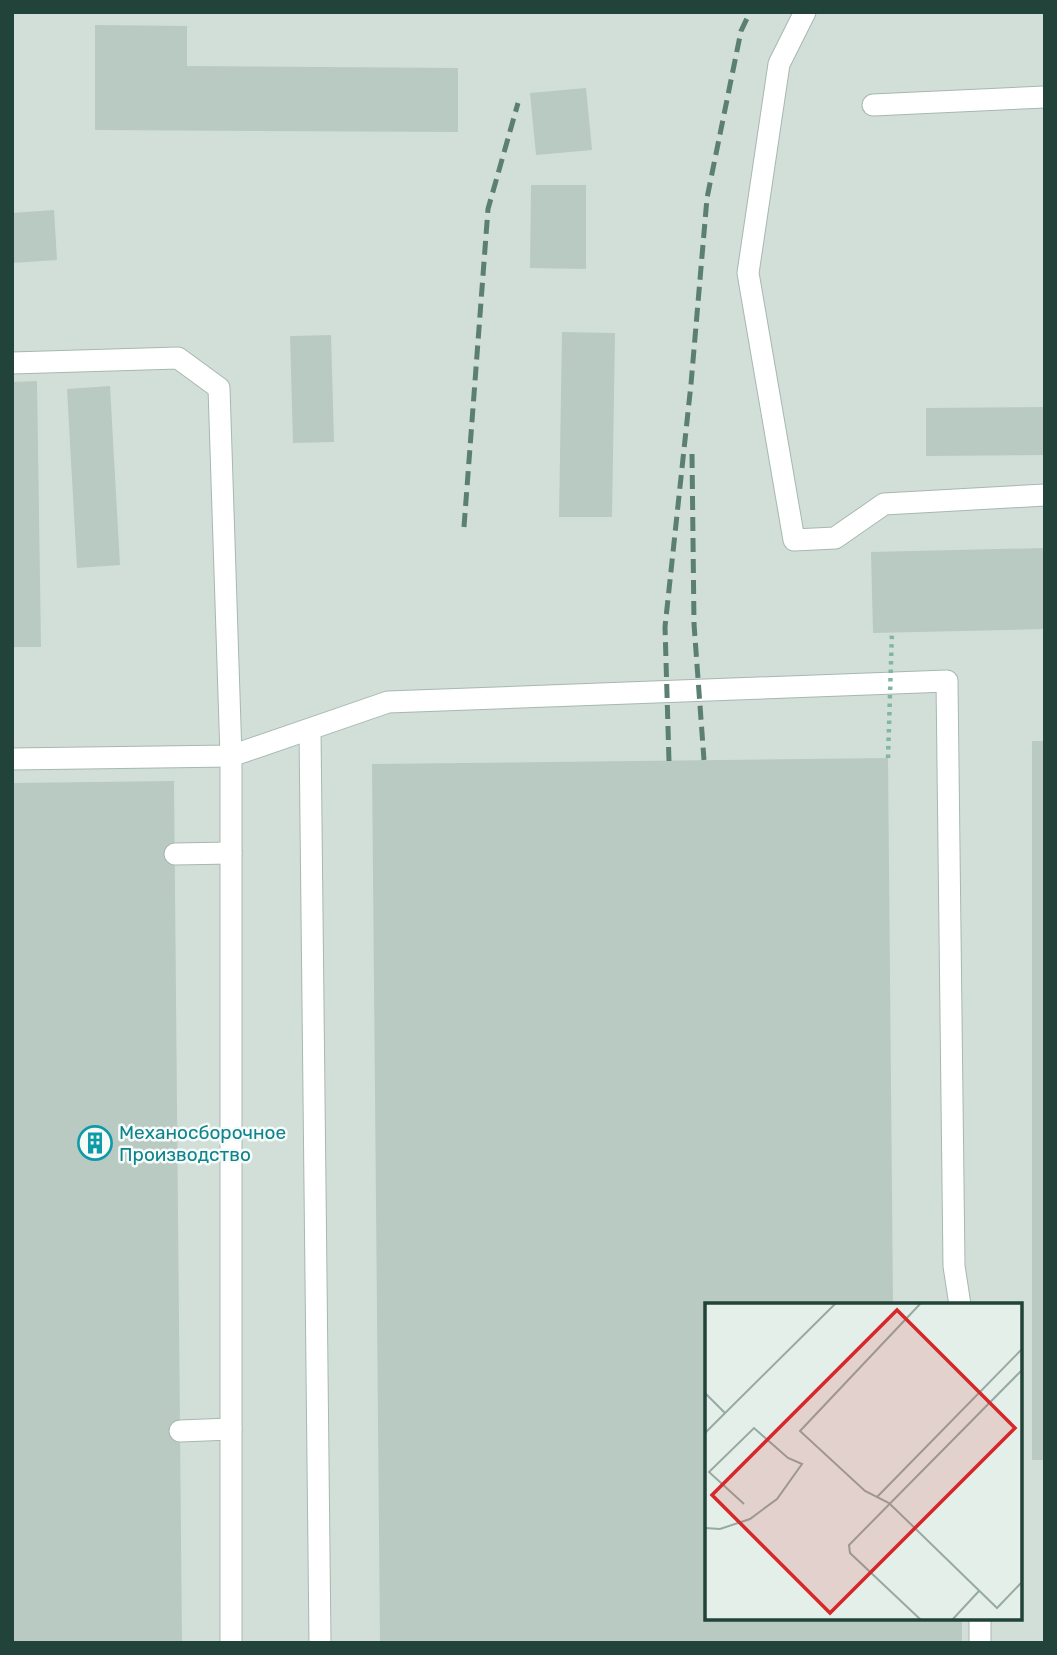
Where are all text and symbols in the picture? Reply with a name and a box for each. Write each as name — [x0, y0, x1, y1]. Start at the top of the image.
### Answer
place label: Механосборочное Производство — [119, 1121, 286, 1166]
building icon: Механосборочное Производство — [76, 1124, 114, 1162]
inset map — [705, 1303, 1022, 1620]

